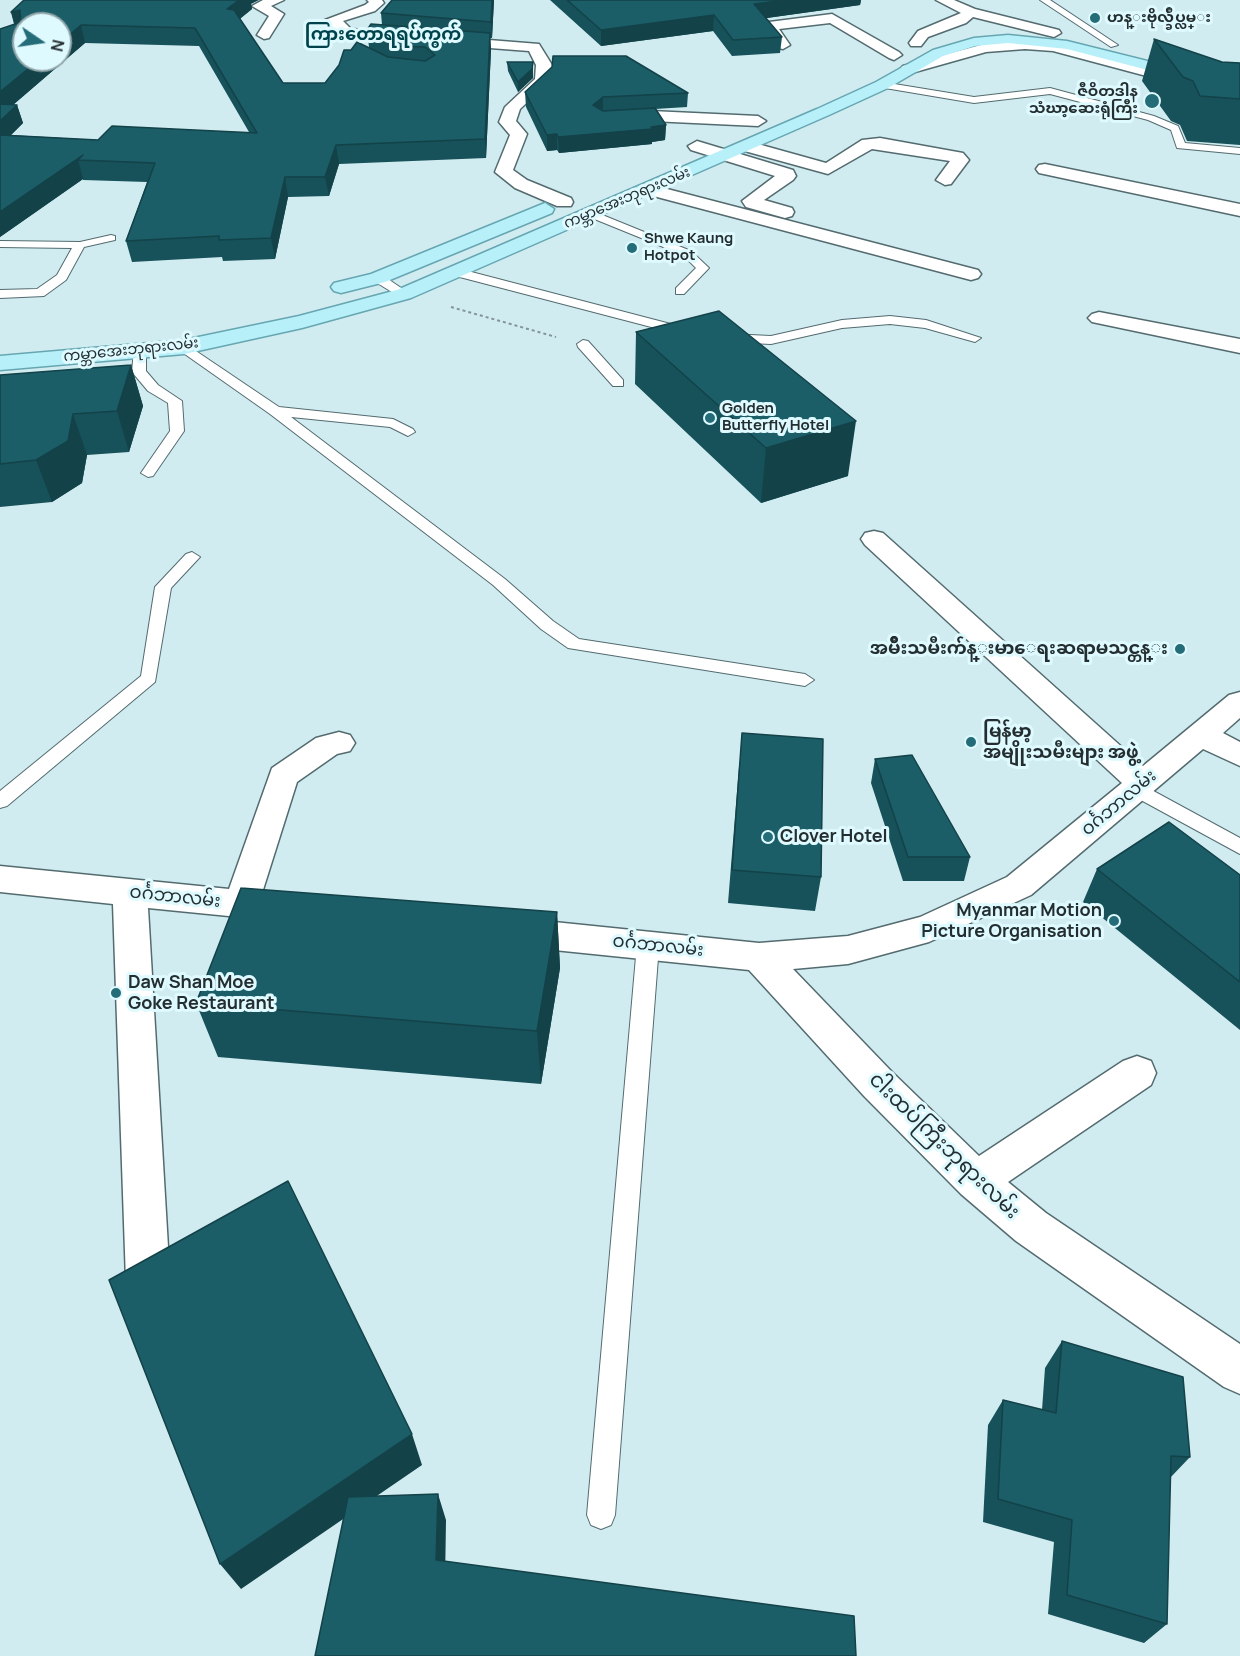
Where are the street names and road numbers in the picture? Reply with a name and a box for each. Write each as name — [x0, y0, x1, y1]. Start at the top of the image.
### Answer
street label: ကမ္ဘာအေးဘုရားလမ်း — [561, 163, 693, 233]
street label: ကမ္ဘာအေးဘုရားလမ်း — [63, 334, 199, 366]
street label: ဝင်္ဂဘာလမ်း — [1077, 765, 1161, 841]
street label: ဝင်္ဂဘာလမ်း — [129, 881, 221, 913]
street label: ဝင်္ဂဘာလမ်း — [612, 930, 704, 962]
street label: ငါးထပ်ကြီးဘုရားလမ်း — [863, 1067, 1025, 1225]

